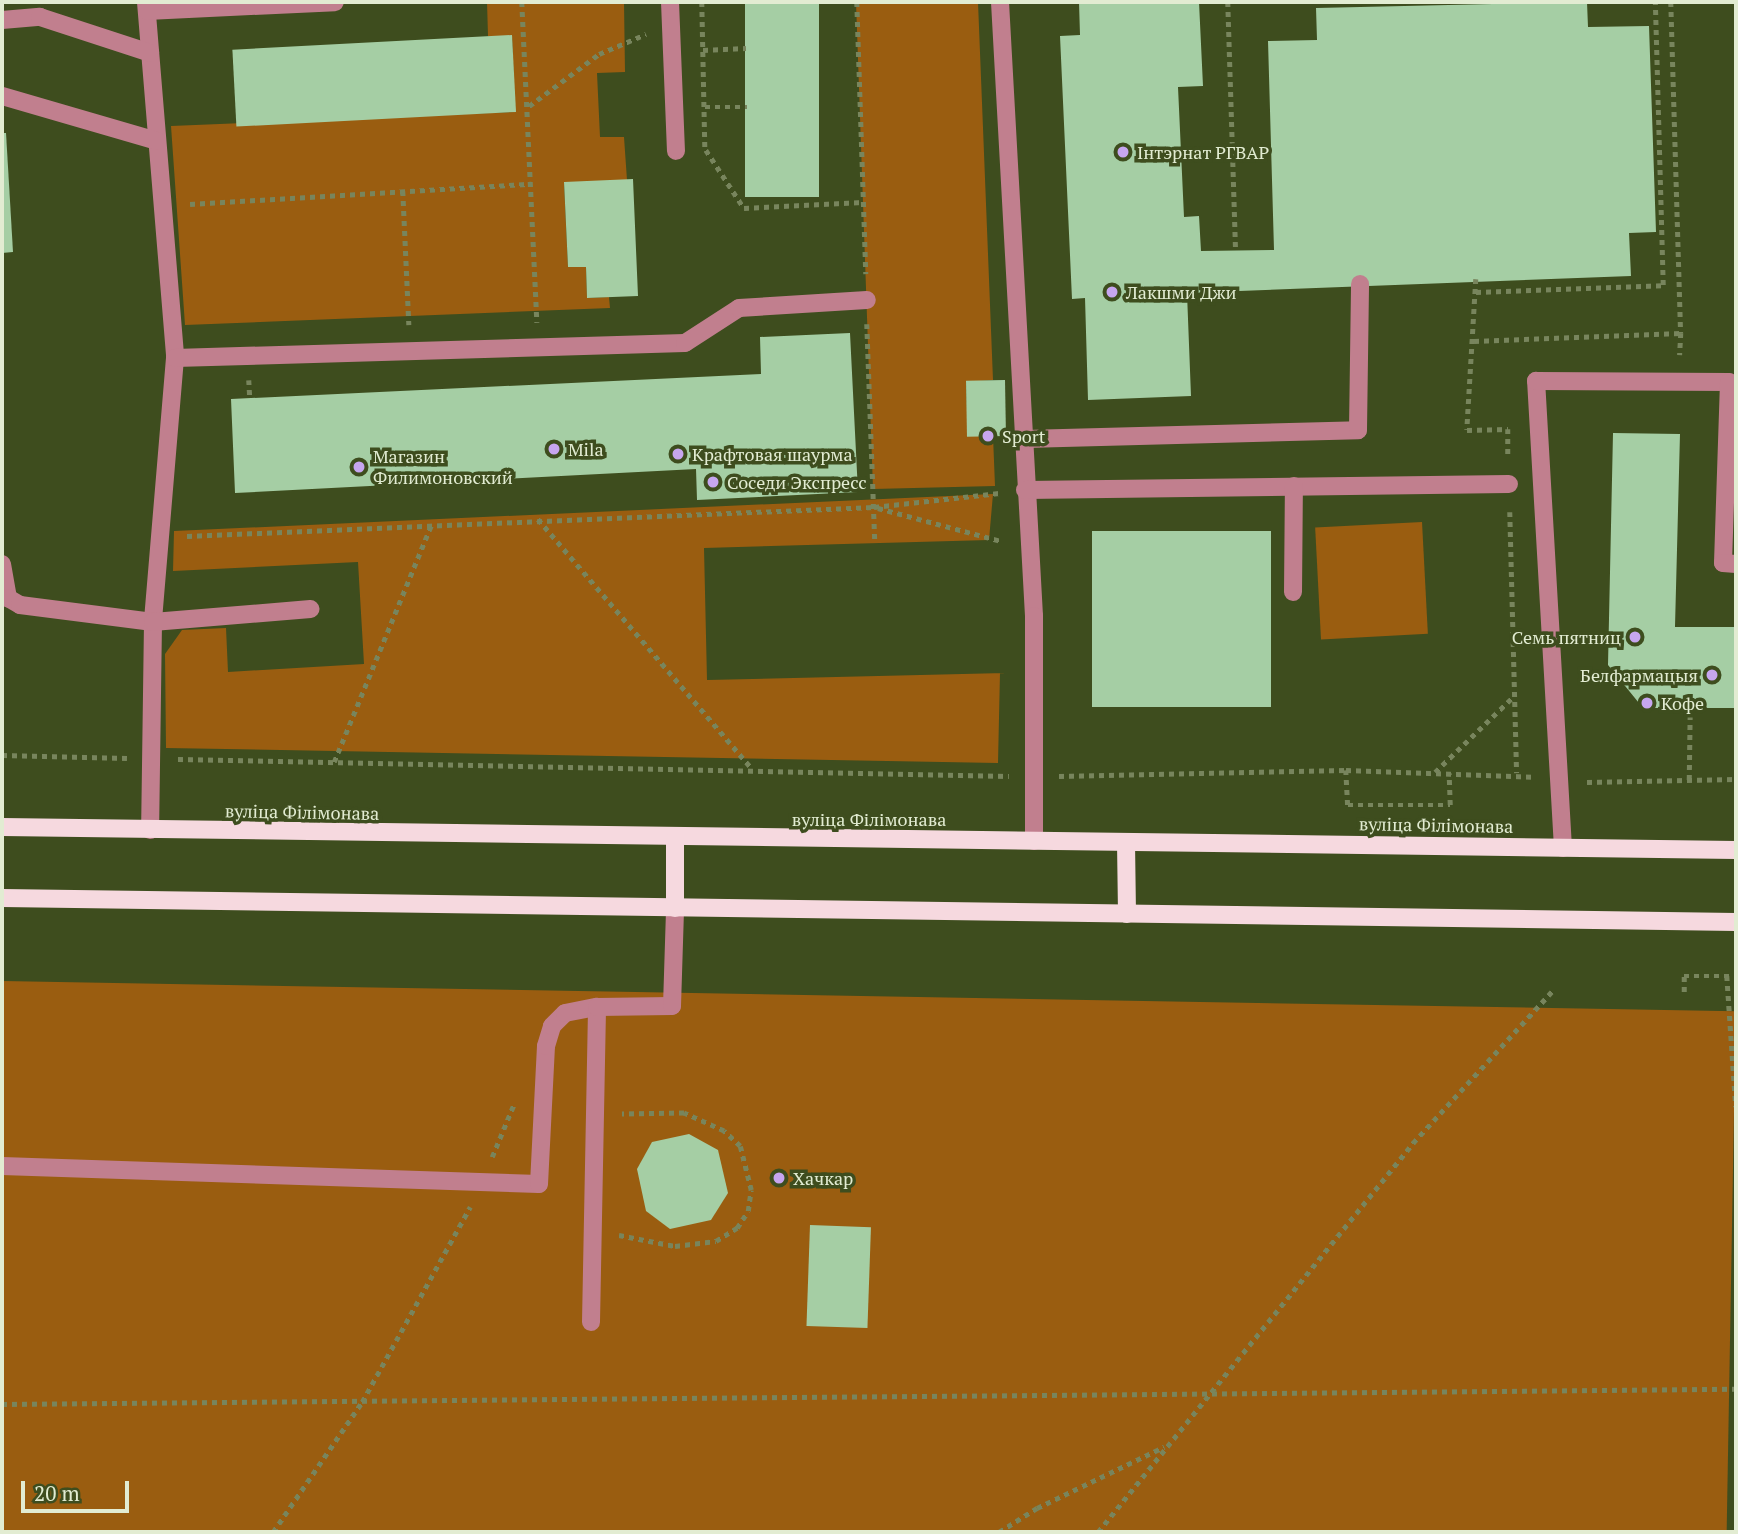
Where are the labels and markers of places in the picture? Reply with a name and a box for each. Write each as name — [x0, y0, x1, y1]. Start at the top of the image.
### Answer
place label: Інтэрнат РГВАР — [1137, 141, 1270, 163]
marker: Інтэрнат РГВАР — [1115, 144, 1131, 160]
place label: Лакшми Джи — [1126, 281, 1237, 303]
marker: Лакшми Джи — [1104, 284, 1120, 300]
place label: Sport — [1002, 425, 1045, 447]
marker: Sport — [980, 428, 996, 444]
place label: Mila — [568, 438, 604, 460]
marker: Mila — [546, 441, 562, 457]
place label: Крафтовая шаурма — [692, 443, 853, 465]
place label: Магазин Филимоновский — [373, 446, 513, 489]
marker: Крафтовая шаурма — [670, 446, 686, 462]
marker: Магазин Филимоновский — [351, 459, 367, 475]
place label: Соседи Экспресс — [727, 471, 867, 493]
marker: Соседи Экспресс — [705, 474, 721, 490]
place label: Семь пятниц — [1512, 626, 1621, 648]
marker: Семь пятниц — [1627, 629, 1643, 645]
place label: Белфармацыя — [1580, 664, 1698, 686]
marker: Белфармацыя — [1704, 667, 1720, 683]
place label: Кофе — [1661, 692, 1704, 714]
marker: Кофе — [1639, 695, 1655, 711]
place label: Хачкар — [793, 1167, 853, 1189]
marker: Хачкар — [771, 1170, 787, 1186]

